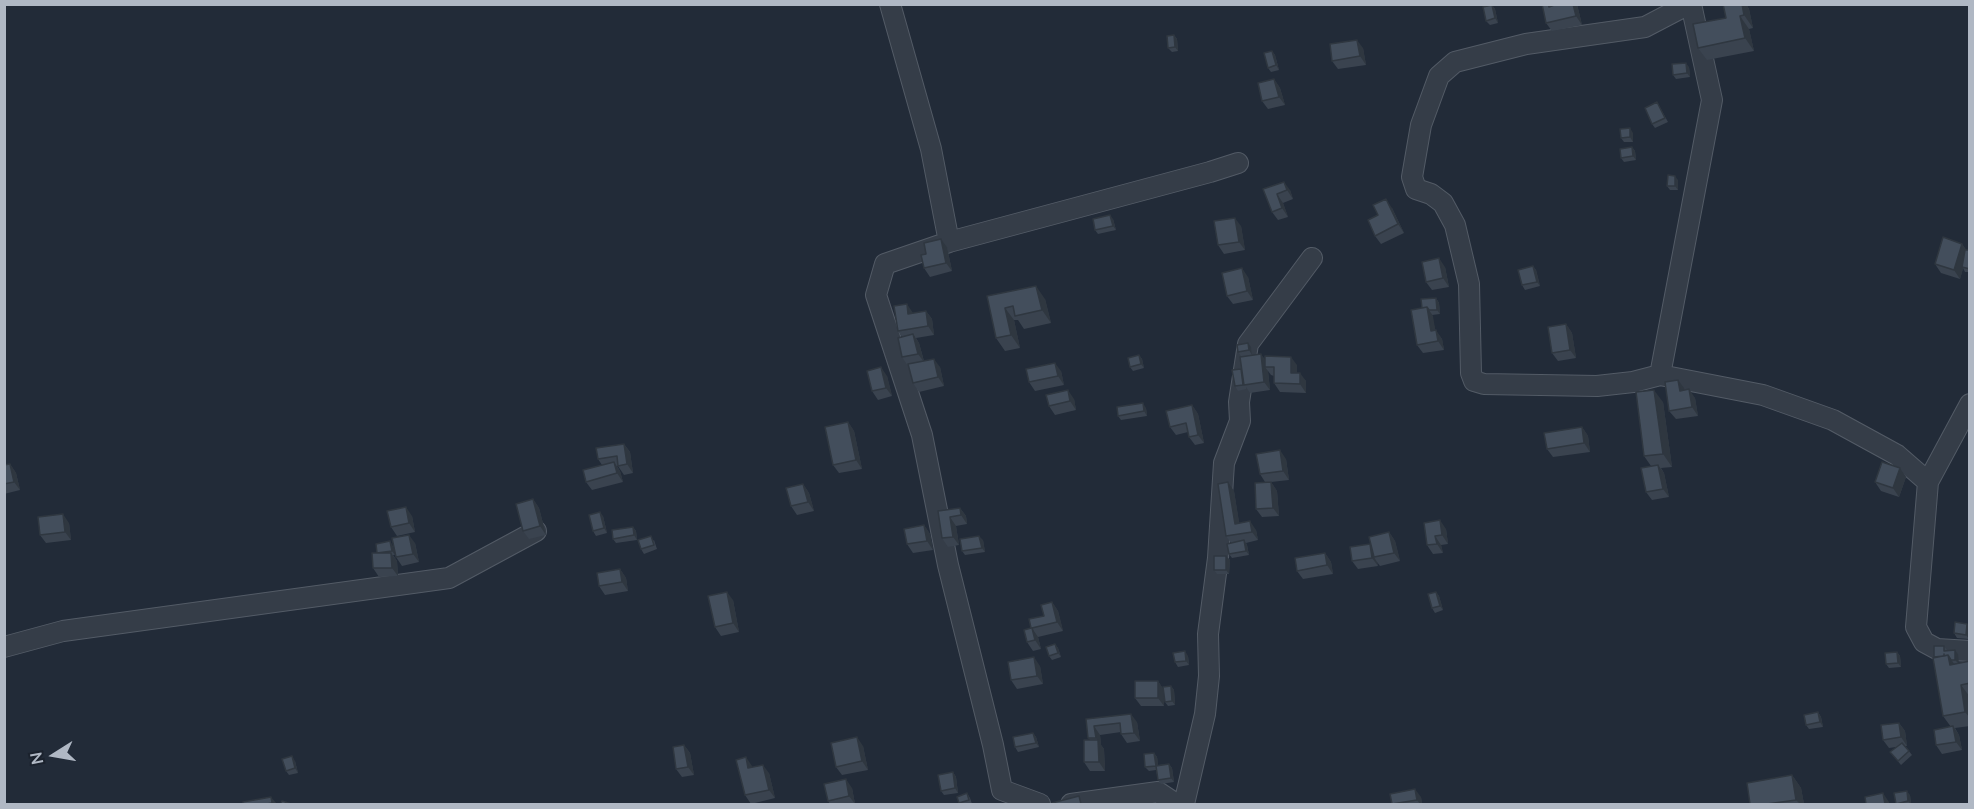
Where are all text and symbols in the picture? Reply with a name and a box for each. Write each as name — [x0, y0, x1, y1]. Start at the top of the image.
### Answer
north arrow — [24, 725, 84, 785]
text: N — [25, 751, 46, 766]

